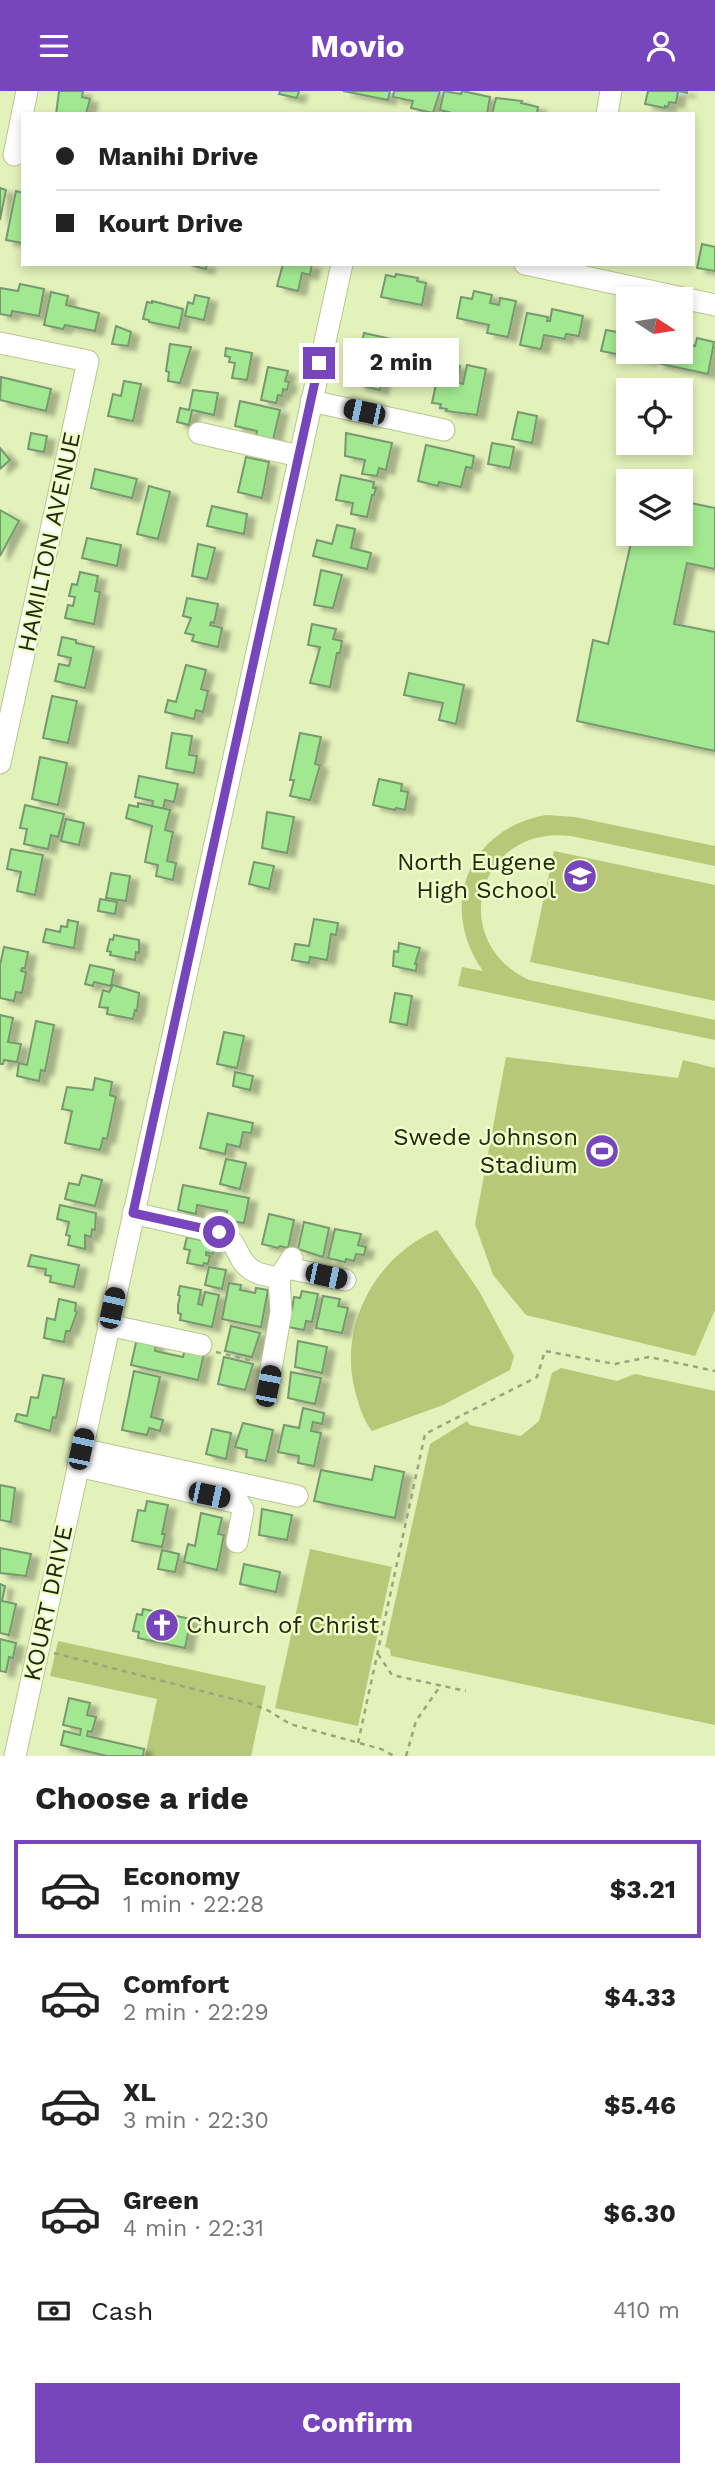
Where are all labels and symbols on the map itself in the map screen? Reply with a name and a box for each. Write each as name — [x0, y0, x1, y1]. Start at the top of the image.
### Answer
north arrow — [616, 287, 693, 364]
callout: 2 min — [344, 338, 459, 387]
route end — [303, 347, 335, 379]
car — [342, 397, 387, 427]
street label: HAMILTON AVENUE — [12, 429, 86, 655]
place label: North Eugene High School — [397, 848, 557, 904]
school or university icon: North Eugene High School — [561, 857, 599, 895]
place label: Swede Johnson Stadium — [393, 1123, 578, 1179]
sports icon: Swede Johnson Stadium — [583, 1132, 621, 1170]
route start — [203, 1216, 235, 1248]
car — [304, 1261, 349, 1291]
car — [98, 1285, 127, 1331]
car — [254, 1363, 283, 1409]
car — [67, 1426, 96, 1472]
car — [187, 1480, 232, 1510]
street label: KOURT DRIVE — [18, 1522, 78, 1684]
church icon: Church of Christ — [143, 1606, 181, 1644]
place label: Church of Christ — [186, 1611, 379, 1639]

